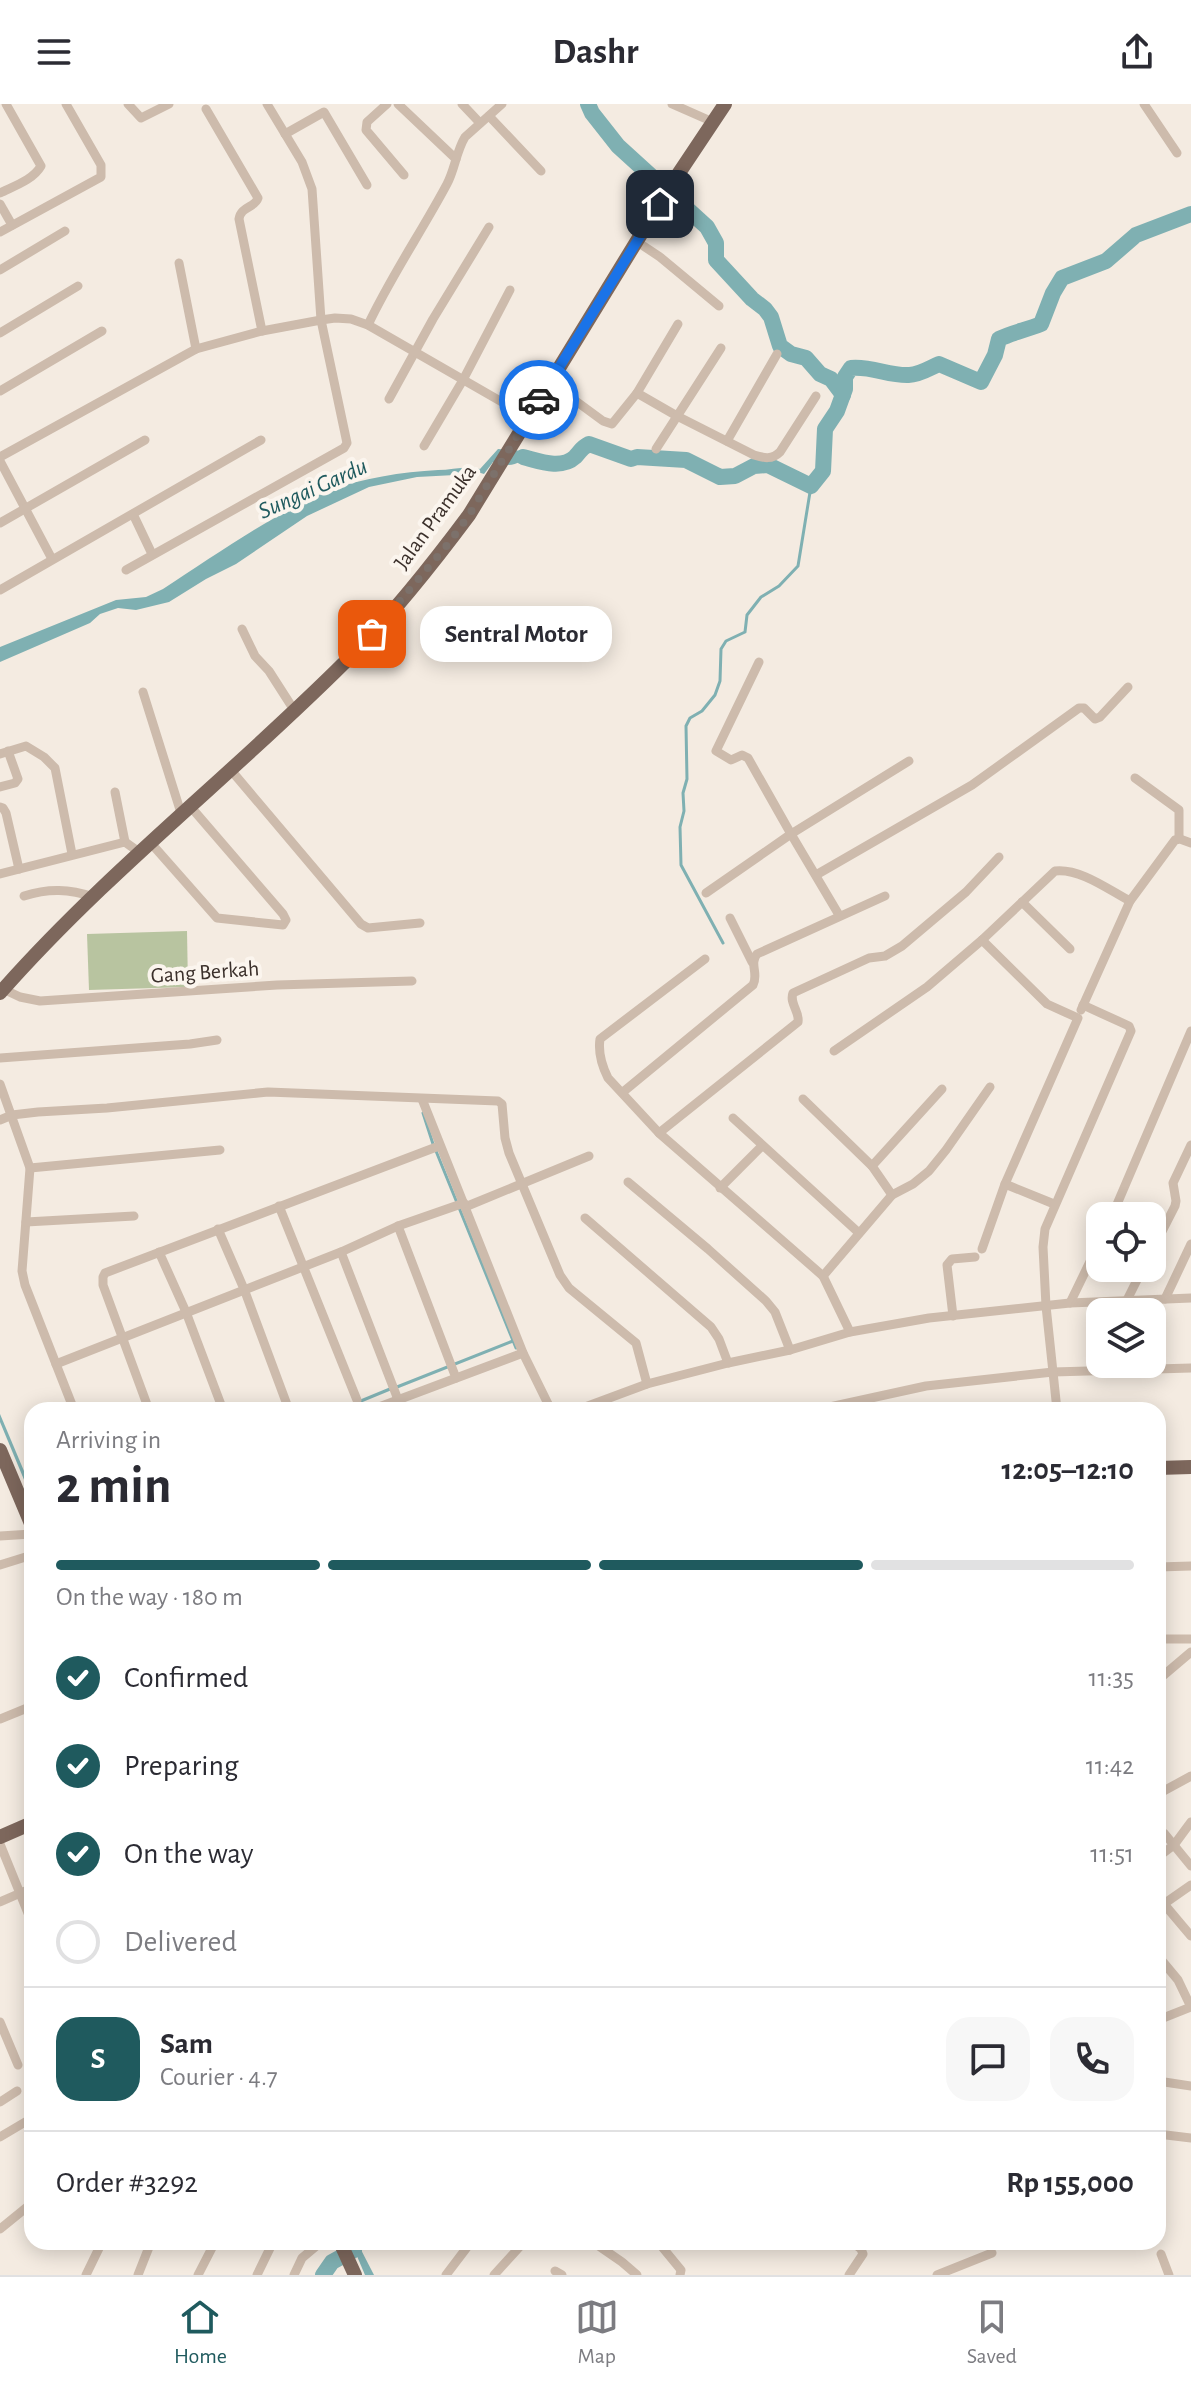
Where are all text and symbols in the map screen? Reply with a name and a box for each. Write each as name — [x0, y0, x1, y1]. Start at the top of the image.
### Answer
icon: menu — [32, 30, 76, 74]
icon: share — [1115, 30, 1159, 74]
text: Dashr — [552, 34, 639, 70]
pin — [626, 170, 694, 238]
icon: home — [638, 182, 682, 226]
courier — [499, 360, 579, 440]
icon: car — [517, 378, 561, 422]
water label: Sungai Gardu — [255, 454, 371, 524]
street label: Jalan Pramuka — [390, 461, 480, 573]
pin — [338, 600, 406, 668]
callout: Sentral Motor — [420, 606, 612, 662]
icon: bag — [350, 612, 394, 656]
text: Sentral Motor — [445, 621, 587, 647]
street label: Gang Berkah — [150, 957, 260, 987]
map controls — [1086, 1202, 1166, 1378]
button: locate — [1086, 1202, 1166, 1282]
button: layers — [1086, 1298, 1166, 1378]
text: Arriving in — [56, 1427, 161, 1453]
text: 12:05–12:10 — [1002, 1455, 1134, 1485]
text: 2 min — [56, 1460, 171, 1512]
text: On the way · 180 m — [56, 1584, 243, 1610]
icon: check — [56, 1656, 100, 1700]
text: Confirmed — [124, 1663, 248, 1693]
text: 11:35 — [1089, 1665, 1134, 1691]
icon: check — [56, 1744, 100, 1788]
text: Preparing — [124, 1751, 239, 1781]
text: 11:42 — [1086, 1753, 1134, 1779]
icon: check — [56, 1832, 100, 1876]
text: On the way — [124, 1839, 253, 1869]
text: 11:51 — [1090, 1841, 1134, 1867]
text: Delivered — [124, 1927, 237, 1957]
button: chat — [946, 2017, 1030, 2101]
button: phone — [1050, 2017, 1134, 2101]
text: Sam — [160, 2029, 213, 2059]
text: S — [91, 2044, 105, 2074]
text: Courier · 4.7 — [160, 2064, 278, 2090]
text: Order #3292 — [56, 2168, 198, 2198]
text: Rp 155,000 — [1006, 2168, 1134, 2198]
tab: Home — [174, 2295, 227, 2369]
tab: Map — [575, 2295, 619, 2369]
tab: Saved — [967, 2295, 1017, 2369]

